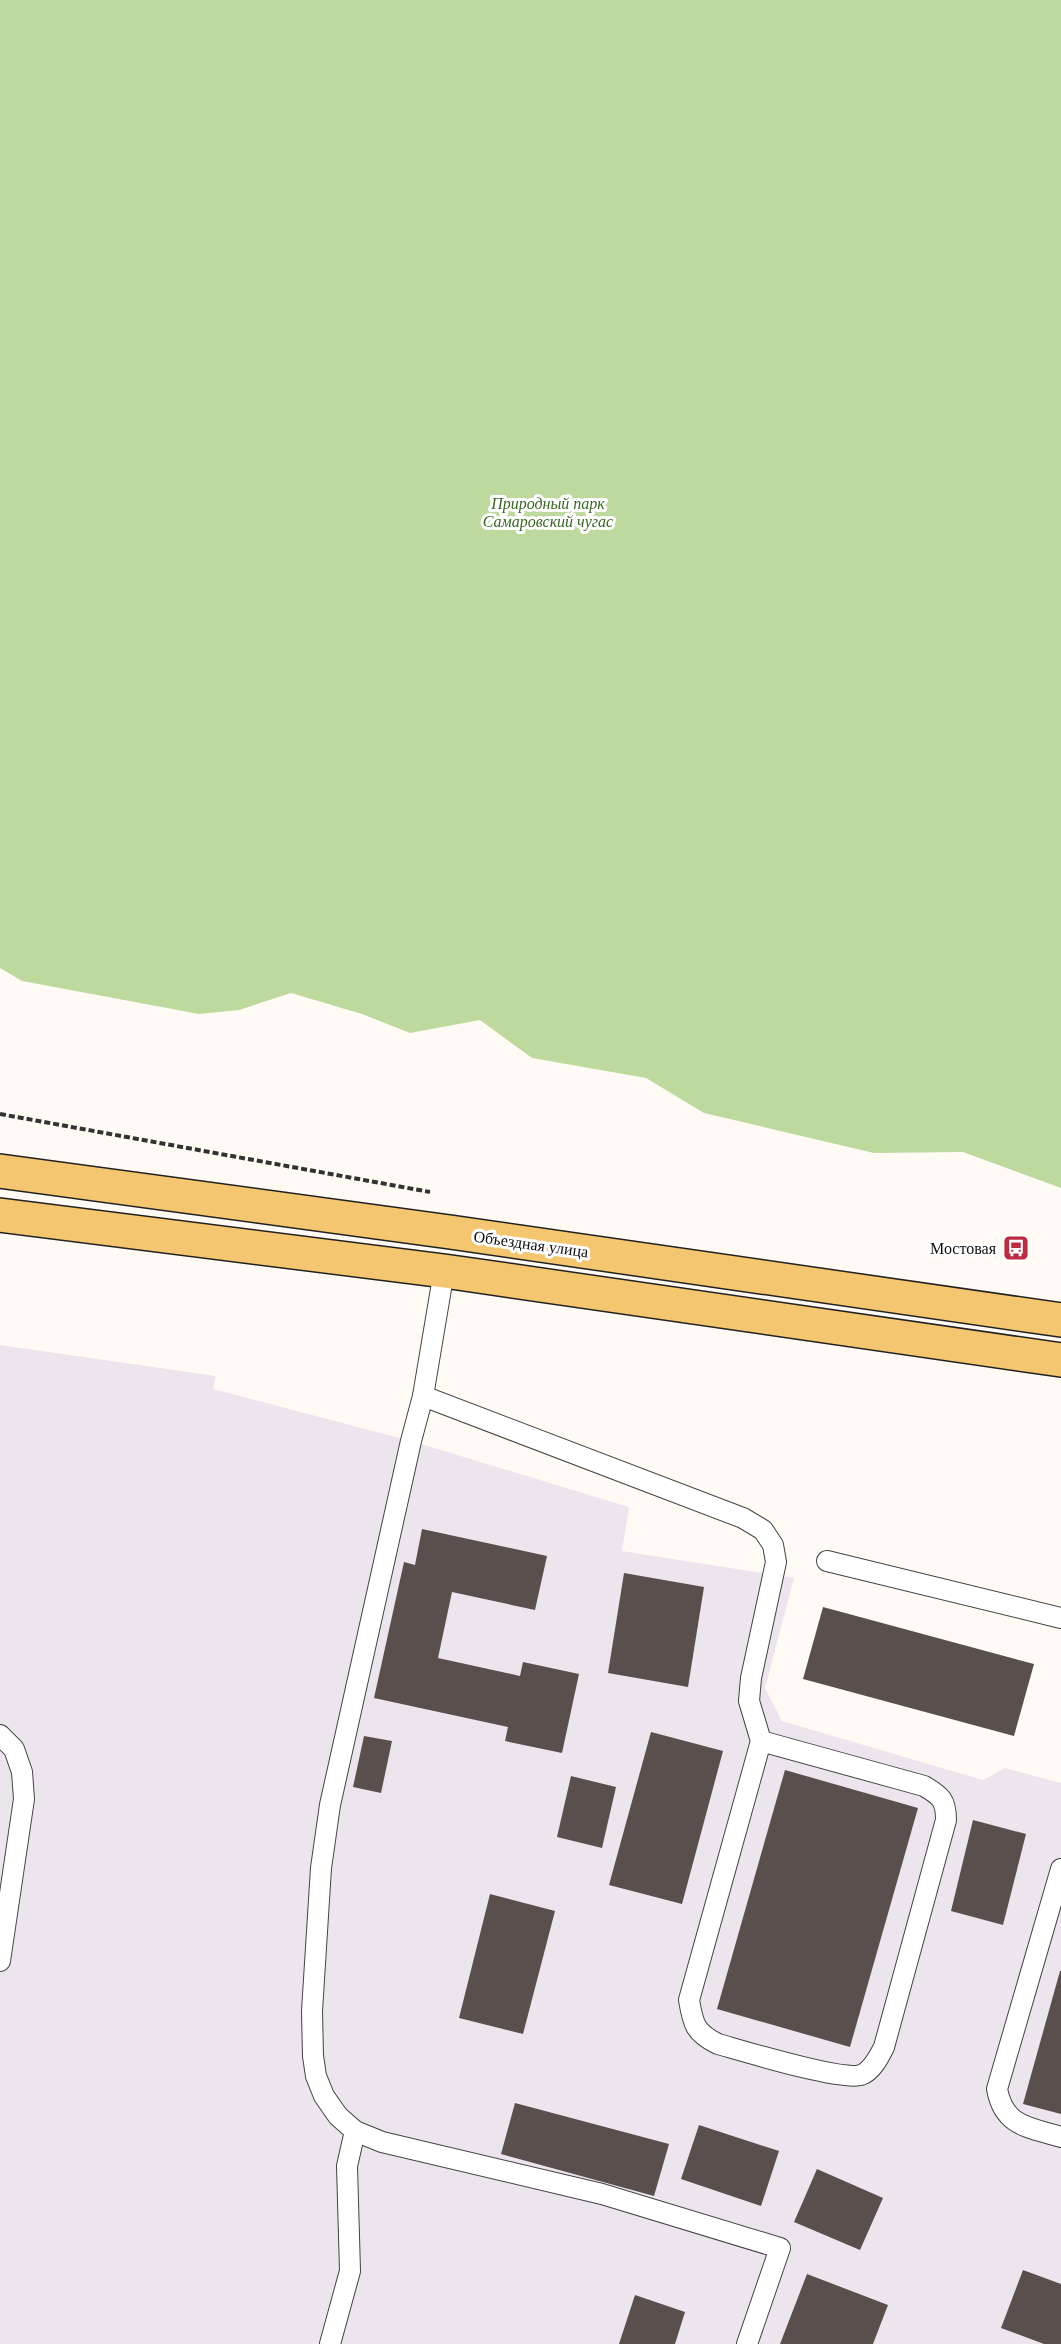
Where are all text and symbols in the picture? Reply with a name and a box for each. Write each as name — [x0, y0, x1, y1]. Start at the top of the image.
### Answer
park label: Природный парк Самаровский чугас — [483, 495, 613, 531]
street label: Объездная улица — [472, 1228, 589, 1261]
bus stop icon: Мостовая — [1001, 1233, 1031, 1263]
place label: Мостовая — [930, 1240, 997, 1257]

